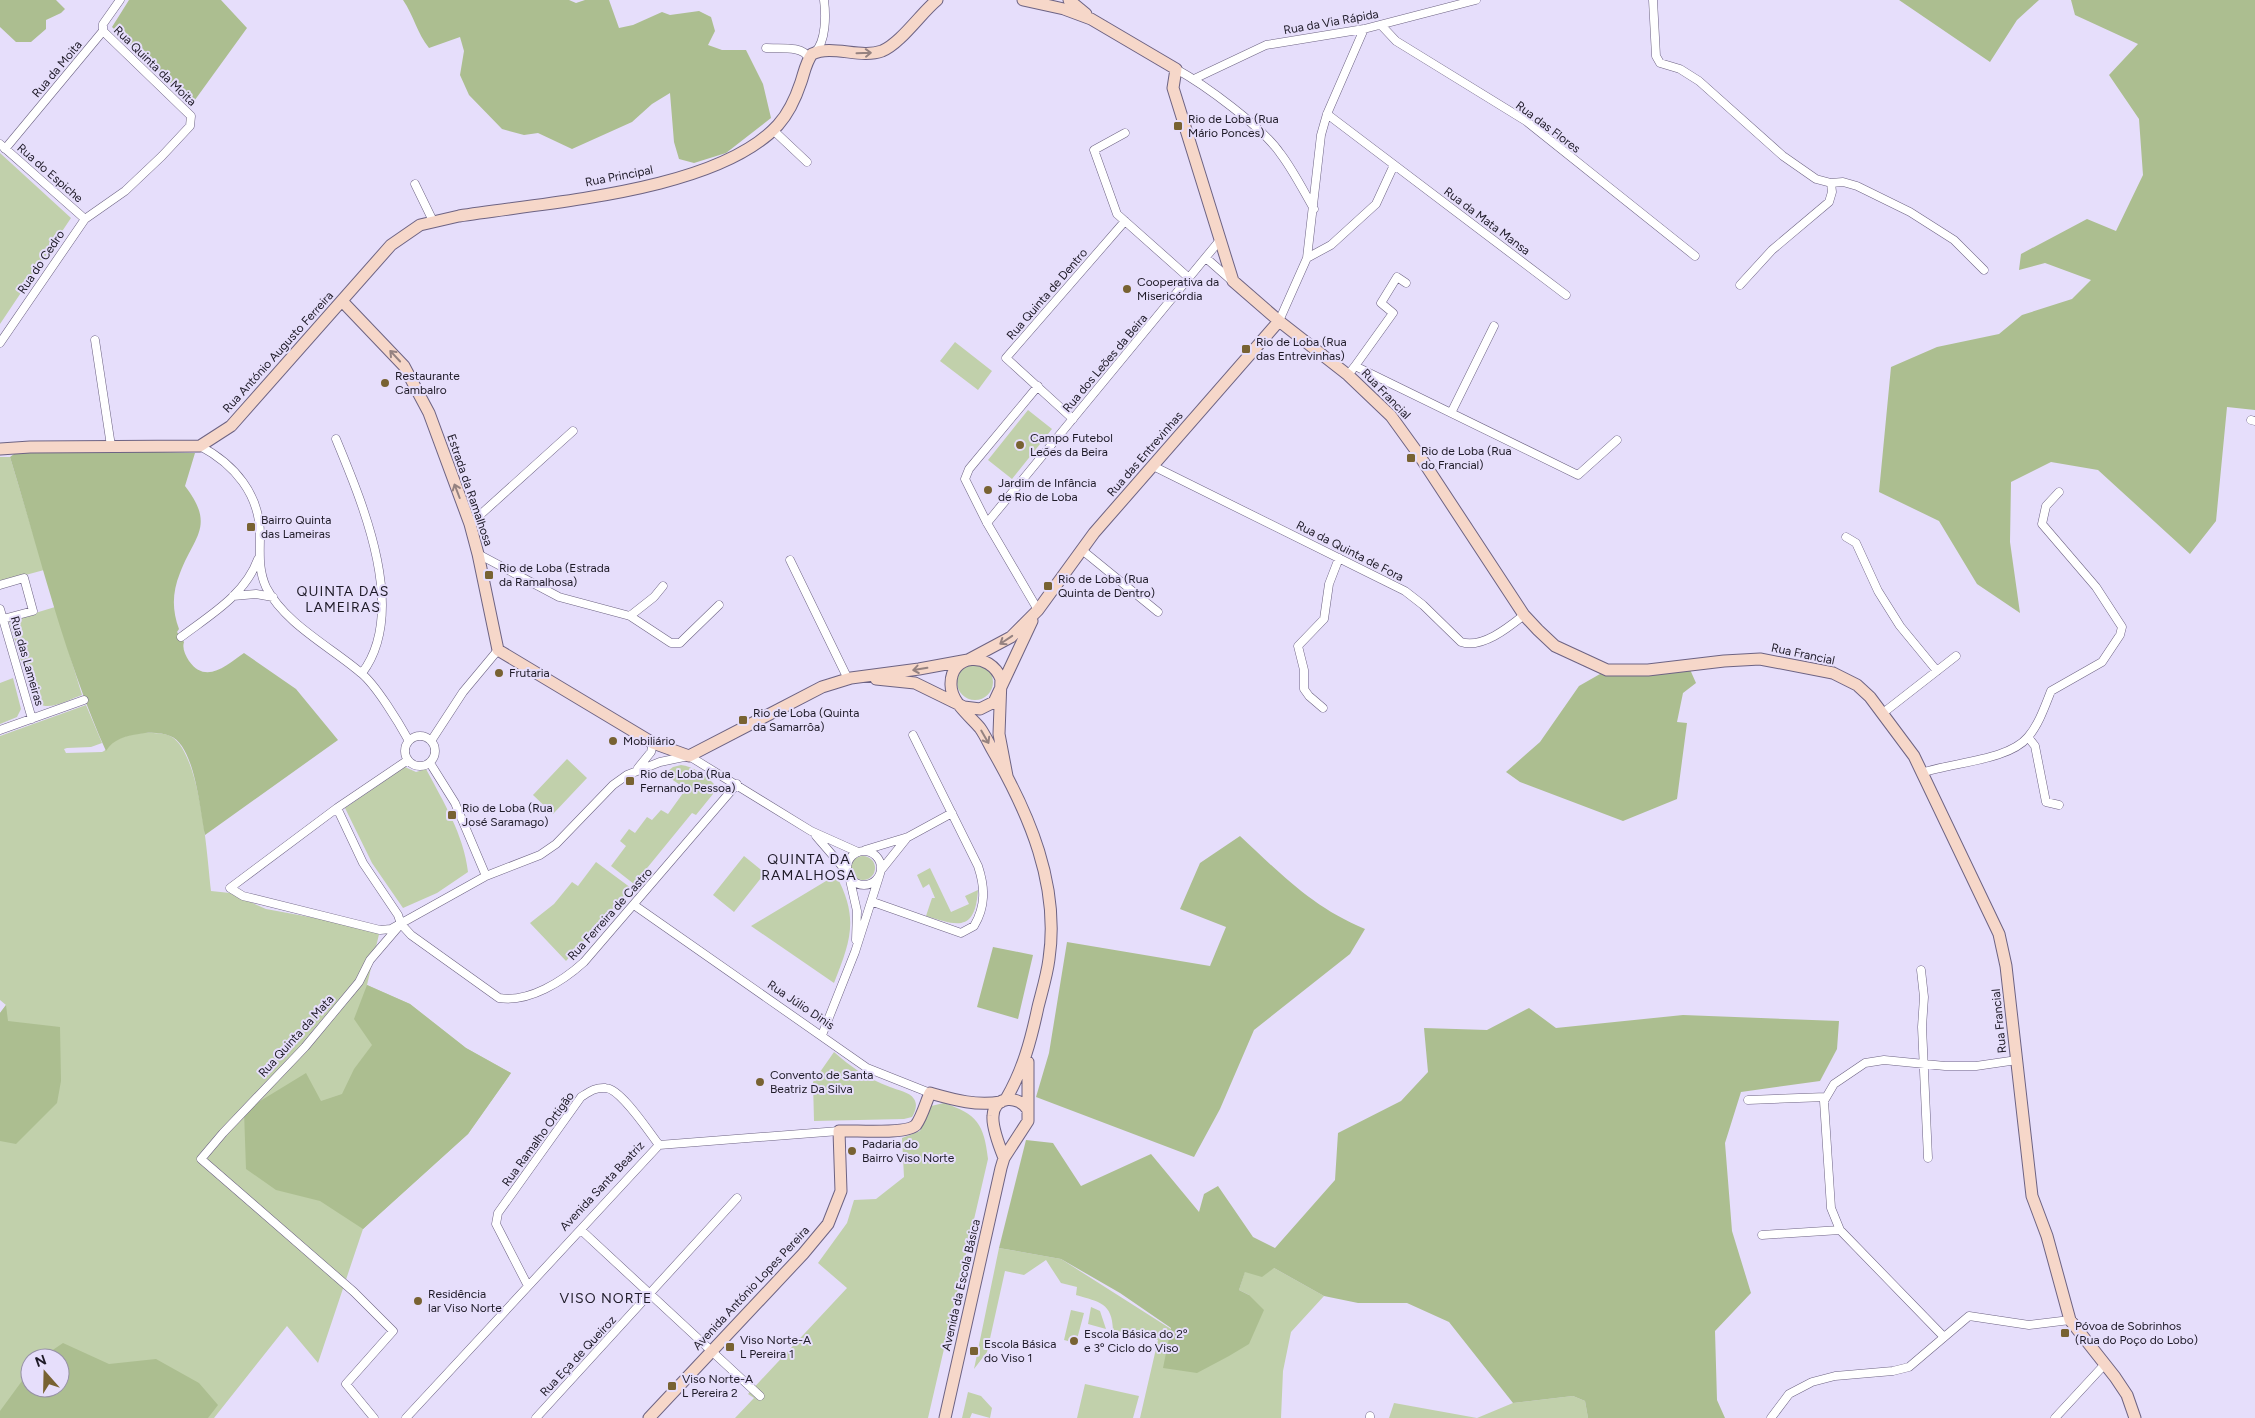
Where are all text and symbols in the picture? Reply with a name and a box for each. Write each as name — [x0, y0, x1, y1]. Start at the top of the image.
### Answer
street label: Rua da Via Rápida — [1282, 7, 1380, 37]
street label: Rua Quinta da Moita — [111, 23, 199, 109]
street label: Rua da Moita — [29, 38, 85, 100]
one-way arrow — [855, 48, 871, 57]
street label: Rua das Flores — [1513, 98, 1583, 156]
place label: Rio de Loba (Rua Mário Ponces) — [1188, 112, 1279, 140]
marker: Rio de Loba (Rua Mário Ponces) — [1172, 120, 1184, 132]
street label: Rua do Espiche — [14, 141, 86, 206]
street label: Rua Principal — [584, 163, 654, 189]
street label: Rua da Mata Mansa — [1441, 184, 1533, 258]
street label: Rua do Cedro — [15, 228, 67, 296]
street label: Rua Quinta de Dentro — [1004, 246, 1090, 342]
place label: Cooperativa da Misericórdia — [1137, 275, 1219, 303]
marker: Cooperativa da Misericórdia — [1121, 283, 1133, 295]
street label: Rua António Augusto Ferreira — [220, 289, 336, 415]
street label: Rua dos Leões da Beira — [1060, 311, 1150, 415]
place label: Rio de Loba (Rua das Entrevinhas) — [1256, 335, 1347, 363]
marker: Rio de Loba (Rua das Entrevinhas) — [1240, 343, 1252, 355]
one-way arrow — [389, 350, 401, 363]
street label: Rua Francial — [1359, 366, 1413, 422]
place label: Restaurante Cambalro — [395, 369, 460, 397]
marker: Restaurante Cambalro — [379, 377, 391, 389]
street label: Rua das Entrevinhas — [1104, 408, 1186, 499]
place label: Campo Futebol Leões da Beira — [1030, 431, 1113, 459]
street label: Estrada da Ramalhosa — [444, 432, 496, 548]
marker: Campo Futebol Leões da Beira — [1014, 439, 1026, 451]
place label: Rio de Loba (Rua do Francial) — [1421, 444, 1512, 472]
marker: Rio de Loba (Rua do Francial) — [1405, 452, 1417, 464]
place label: Jardim de Infância de Rio de Loba — [998, 476, 1096, 504]
one-way arrow — [452, 484, 461, 499]
marker: Jardim de Infância de Rio de Loba — [982, 484, 994, 496]
place label: Bairro Quinta das Lameiras — [261, 513, 331, 541]
street label: Rua da Quinta de Fora — [1294, 518, 1406, 584]
marker: Bairro Quinta das Lameiras — [245, 521, 257, 533]
place label: Rio de Loba (Estrada da Ramalhosa) — [499, 561, 610, 589]
marker: Rio de Loba (Estrada da Ramalhosa) — [483, 569, 495, 581]
place label: Rio de Loba (Rua Quinta de Dentro) — [1058, 572, 1155, 600]
marker: Rio de Loba (Rua Quinta de Dentro) — [1042, 580, 1054, 592]
district label: QUINTA DAS LAMEIRAS — [297, 583, 389, 616]
street label: Rua das Lameiras — [7, 615, 47, 708]
one-way arrow — [999, 635, 1013, 645]
street label: Rua Francial — [1770, 640, 1836, 668]
one-way arrow — [912, 664, 928, 674]
place label: Frutaria — [509, 666, 550, 680]
marker: Frutaria — [493, 667, 505, 679]
place label: Rio de Loba (Quinta da Samarrôa) — [753, 706, 859, 734]
marker: Rio de Loba (Quinta da Samarrôa) — [737, 714, 749, 726]
one-way arrow — [981, 729, 990, 744]
place label: Mobiliário — [623, 734, 675, 748]
marker: Mobiliário — [607, 735, 619, 747]
place label: Rio de Loba (Rua Fernando Pessoa) — [640, 767, 735, 795]
marker: Rio de Loba (Rua Fernando Pessoa) — [624, 775, 636, 787]
place label: Rio de Loba (Rua José Saramago) — [462, 801, 553, 829]
marker: Rio de Loba (Rua José Saramago) — [446, 809, 458, 821]
district label: QUINTA DA RAMALHOSA — [761, 851, 857, 884]
street label: Rua Ferreira de Castro — [565, 865, 655, 963]
street label: Rua Júlio Dinis — [765, 977, 837, 1033]
street label: Rua Francial — [1989, 988, 2009, 1054]
street label: Rua Quinta da Mata — [256, 992, 336, 1080]
place label: Convento de Santa Beatriz Da Silva — [770, 1068, 873, 1096]
marker: Convento de Santa Beatriz Da Silva — [754, 1076, 766, 1088]
street label: Rua Ramalho Ortigão — [499, 1089, 577, 1189]
place label: Padaria do Bairro Viso Norte — [862, 1137, 955, 1165]
street label: Avenida Santa Beatriz — [557, 1138, 647, 1234]
marker: Padaria do Bairro Viso Norte — [846, 1145, 858, 1157]
street label: Avenida da Escola Básica — [939, 1218, 983, 1352]
street label: Avenida António Lopes Pereira — [690, 1223, 812, 1353]
place label: Residência lar Viso Norte — [428, 1287, 502, 1315]
district label: VISO NORTE — [560, 1290, 652, 1307]
marker: Residência lar Viso Norte — [412, 1295, 424, 1307]
street label: Rua Eça de Queiroz — [537, 1313, 619, 1399]
place label: Póvoa de Sobrinhos (Rua do Poço do Lobo) — [2075, 1319, 2198, 1347]
place label: Escola Básica do 2º e 3º Ciclo do Viso — [1084, 1327, 1188, 1355]
marker: Póvoa de Sobrinhos (Rua do Poço do Lobo) — [2059, 1327, 2071, 1339]
place label: Viso Norte-A L Pereira 1 — [740, 1333, 811, 1361]
marker: Escola Básica do 2º e 3º Ciclo do Viso — [1068, 1335, 1080, 1347]
place label: Escola Básica do Viso 1 — [984, 1337, 1056, 1365]
marker: Viso Norte-A L Pereira 1 — [724, 1341, 736, 1353]
marker: Escola Básica do Viso 1 — [968, 1345, 980, 1357]
north arrow — [20, 1348, 70, 1398]
text: N — [33, 1351, 49, 1371]
place label: Viso Norte-A L Pereira 2 — [682, 1372, 753, 1400]
marker: Viso Norte-A L Pereira 2 — [666, 1380, 678, 1392]

